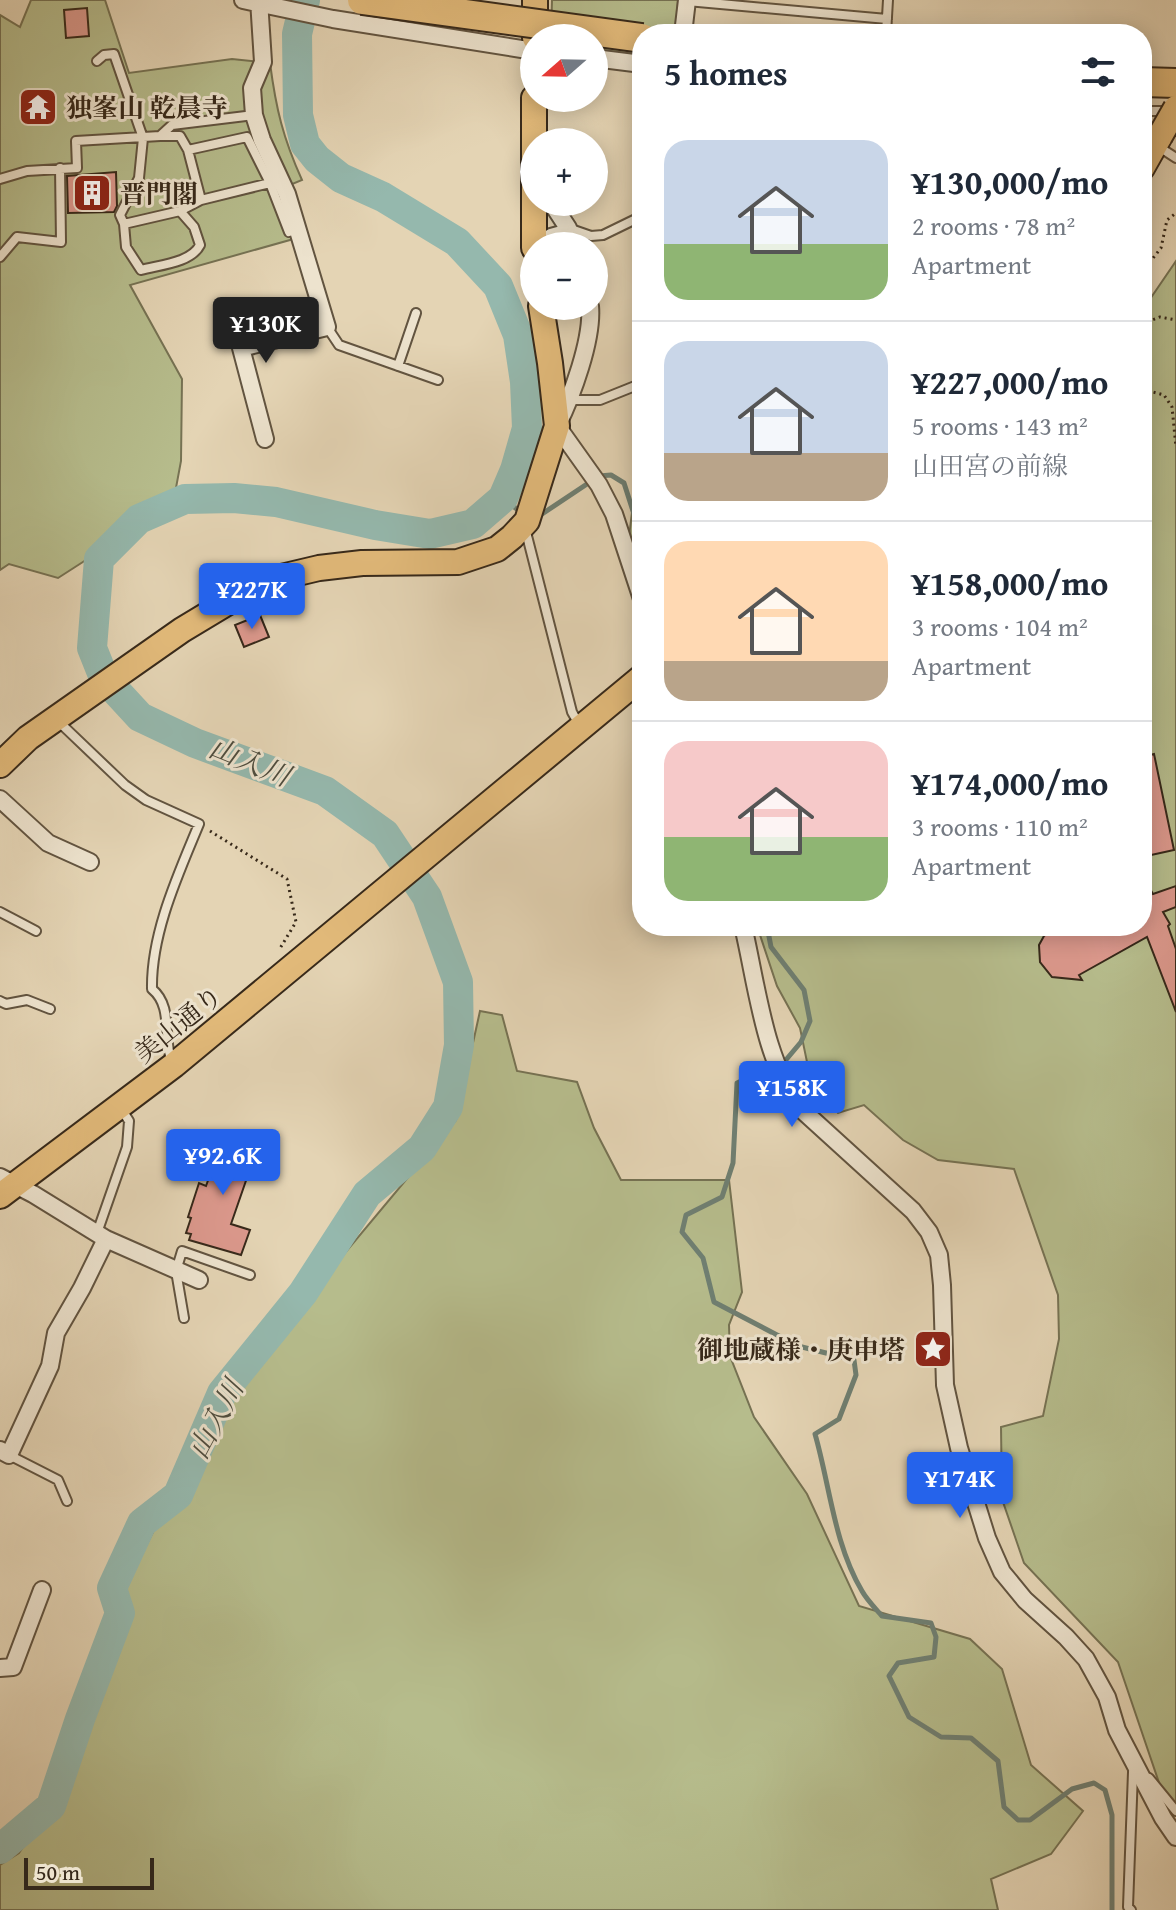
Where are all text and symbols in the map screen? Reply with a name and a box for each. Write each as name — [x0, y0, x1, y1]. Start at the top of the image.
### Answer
north arrow — [520, 24, 608, 112]
map controls — [520, 24, 608, 320]
text: 5 homes — [664, 48, 788, 97]
icon: filters — [1076, 50, 1120, 94]
temple icon: 独峯山 乾晨寺 — [17, 86, 59, 128]
place label: 独峯山 乾晨寺 — [66, 88, 228, 127]
button: + — [520, 128, 608, 216]
text: ¥130,000/mo — [912, 157, 1108, 206]
building icon: 晋門閣 — [71, 172, 113, 214]
icon: home — [728, 172, 824, 268]
place label: 晋門閣 — [120, 174, 198, 213]
text: 2 rooms · 78 m² — [912, 206, 1075, 245]
button: − — [520, 232, 608, 320]
text: Apartment — [912, 245, 1031, 284]
pin: ¥130K — [210, 297, 322, 365]
text: ¥130K — [231, 303, 301, 342]
text: ¥227,000/mo — [912, 357, 1108, 406]
icon: home — [728, 373, 824, 469]
text: 5 rooms · 143 m² — [912, 406, 1088, 445]
text: 山田宮の前線 — [912, 446, 1068, 485]
text: ¥158,000/mo — [912, 558, 1108, 607]
pin: ¥227K — [196, 563, 308, 631]
text: ¥227K — [217, 569, 287, 608]
icon: home — [728, 573, 824, 669]
text: 3 rooms · 104 m² — [912, 607, 1088, 646]
text: Apartment — [912, 646, 1031, 685]
water label: 山入川 — [203, 726, 299, 797]
text: ¥174,000/mo — [912, 758, 1108, 807]
icon: home — [728, 773, 824, 869]
text: 3 rooms · 110 m² — [912, 807, 1088, 846]
text: Apartment — [912, 846, 1031, 885]
street label: 美山通り — [125, 976, 231, 1072]
pin: ¥158K — [736, 1061, 848, 1129]
text: ¥158K — [757, 1067, 827, 1106]
pin: ¥92.6K — [158, 1129, 288, 1197]
text: ¥92.6K — [184, 1135, 262, 1174]
place icon: 御地蔵様・庚申塔 — [912, 1328, 954, 1370]
place label: 御地蔵様・庚申塔 — [697, 1330, 905, 1369]
water label: 山入川 — [177, 1370, 254, 1466]
pin: ¥174K — [904, 1452, 1016, 1520]
text: ¥174K — [925, 1458, 995, 1497]
scale bar — [24, 1854, 154, 1890]
text: 50 m — [36, 1856, 80, 1888]

